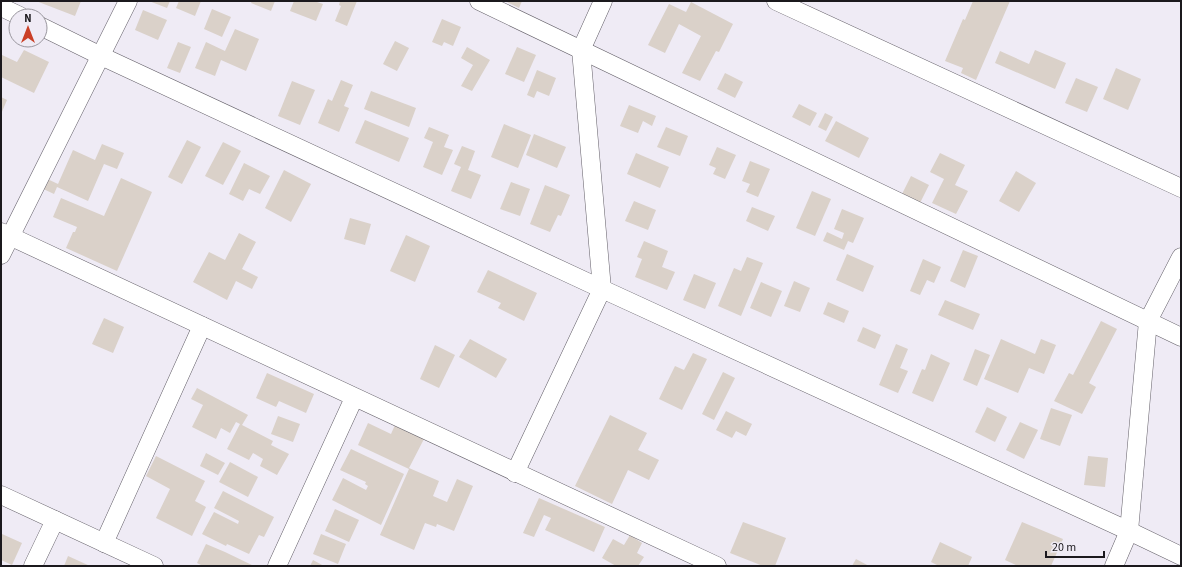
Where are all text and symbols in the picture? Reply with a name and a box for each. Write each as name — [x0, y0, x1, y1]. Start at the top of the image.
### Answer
north arrow — [8, 8, 48, 48]
text: N — [24, 11, 32, 26]
scale bar — [1046, 533, 1104, 559]
text: 20 m — [1052, 539, 1076, 556]

